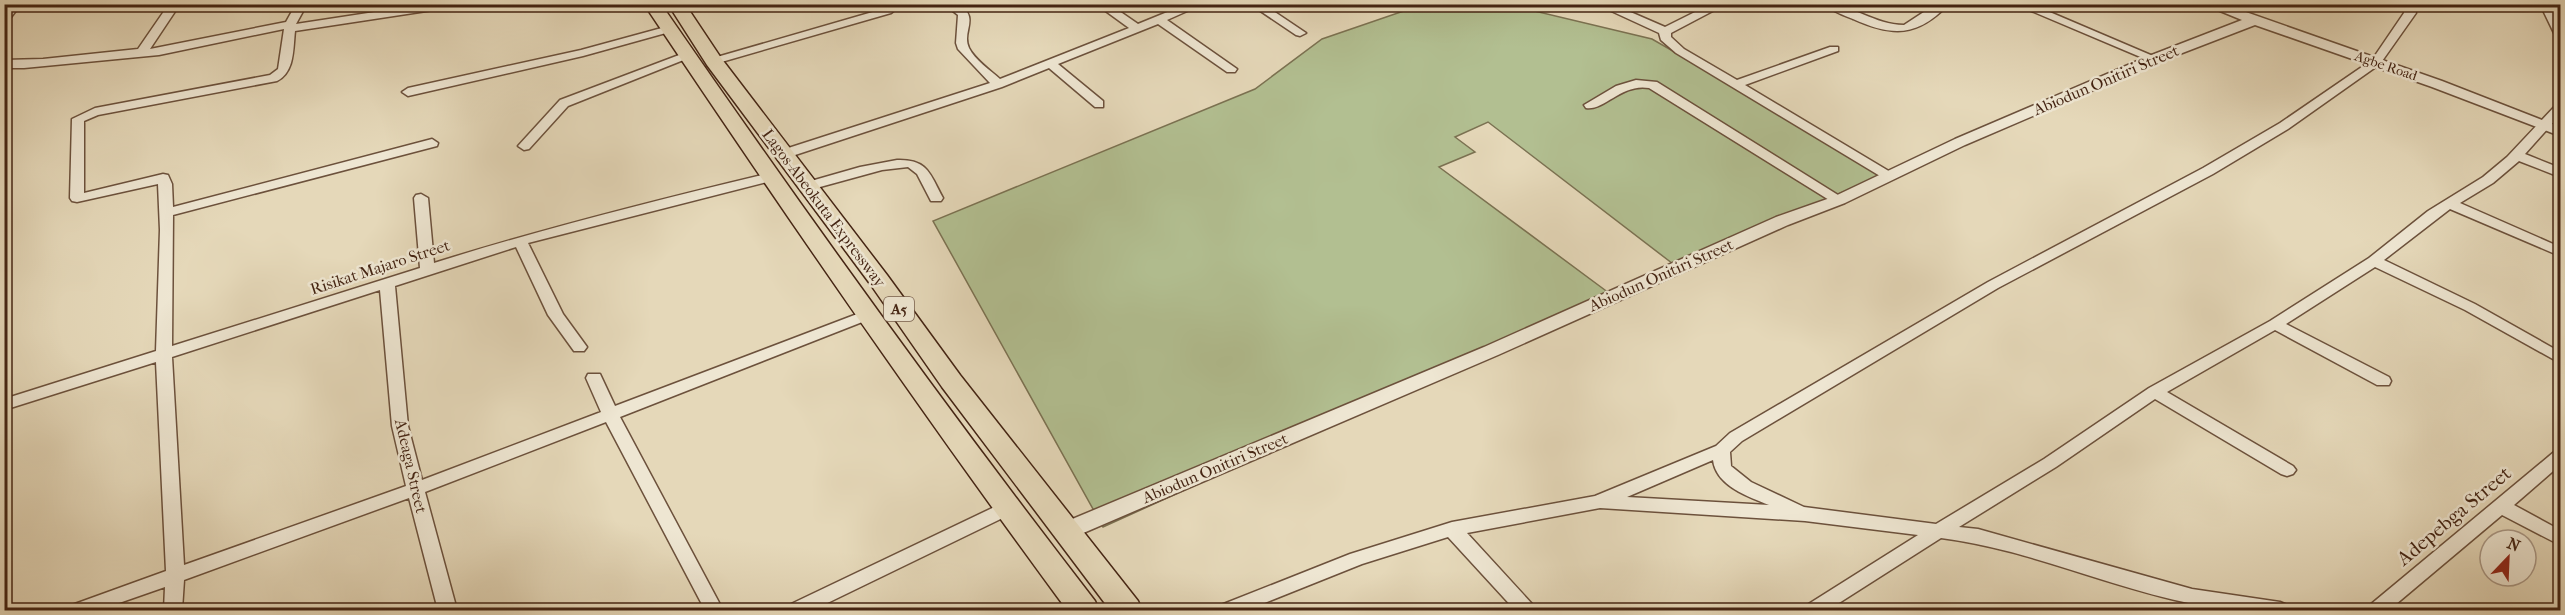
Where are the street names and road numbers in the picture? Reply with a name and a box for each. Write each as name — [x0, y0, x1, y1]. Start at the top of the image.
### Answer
street label: Abiodun Onitiri Street — [2030, 41, 2182, 120]
street label: Agbe Road — [2352, 47, 2420, 85]
street label: Lagos-Abeokuta Expressway — [758, 125, 890, 291]
street label: Abiodun Onitiri Street — [1585, 234, 1736, 316]
street label: Risikat Majaro Street — [308, 235, 452, 299]
road number: A5 — [884, 297, 914, 321]
street label: Adeaga Street — [391, 416, 431, 515]
street label: Abiodun Onitiri Street — [1139, 429, 1291, 508]
street label: Adepebga Street — [2391, 462, 2516, 571]

